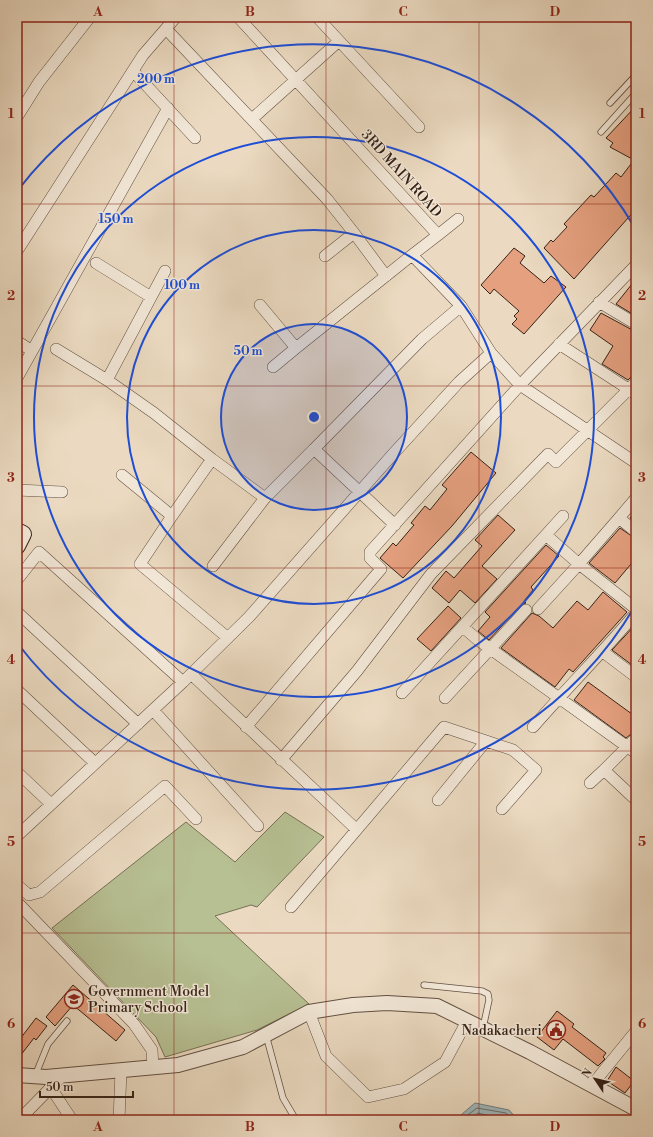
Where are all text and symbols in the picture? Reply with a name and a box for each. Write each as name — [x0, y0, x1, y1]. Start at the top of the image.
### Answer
text: A — [92, 4, 103, 20]
text: B — [245, 4, 255, 20]
text: C — [398, 4, 408, 20]
text: D — [550, 4, 560, 20]
text: 200 m — [137, 72, 175, 87]
text: 1 — [8, 106, 15, 122]
text: 1 — [639, 106, 646, 122]
street label: 3RD MAIN ROAD — [357, 126, 446, 221]
text: 150 m — [99, 212, 133, 227]
text: 100 m — [164, 278, 200, 293]
text: 2 — [7, 288, 15, 304]
text: 2 — [638, 288, 646, 304]
text: 50 m — [233, 344, 263, 359]
centre of rings — [307, 410, 321, 424]
text: 3 — [7, 470, 15, 486]
text: 3 — [638, 470, 646, 486]
text: 4 — [7, 652, 16, 668]
text: 4 — [638, 652, 647, 668]
text: 5 — [7, 834, 15, 850]
text: 5 — [638, 834, 646, 850]
place label: Government Model Primary School — [88, 983, 209, 1017]
school or university icon: Government Model Primary School — [63, 988, 85, 1010]
text: 6 — [7, 1016, 15, 1032]
text: 6 — [638, 1016, 646, 1032]
public building icon: Nadakacheri — [545, 1019, 567, 1041]
place label: Nadakacheri — [462, 1022, 542, 1040]
north arrow — [575, 1059, 615, 1099]
text: N — [579, 1066, 596, 1081]
scale bar — [40, 1073, 133, 1099]
text: 50 m — [46, 1080, 74, 1095]
text: A — [92, 1119, 103, 1135]
text: B — [245, 1119, 255, 1135]
text: C — [398, 1119, 408, 1135]
text: D — [550, 1119, 560, 1135]

